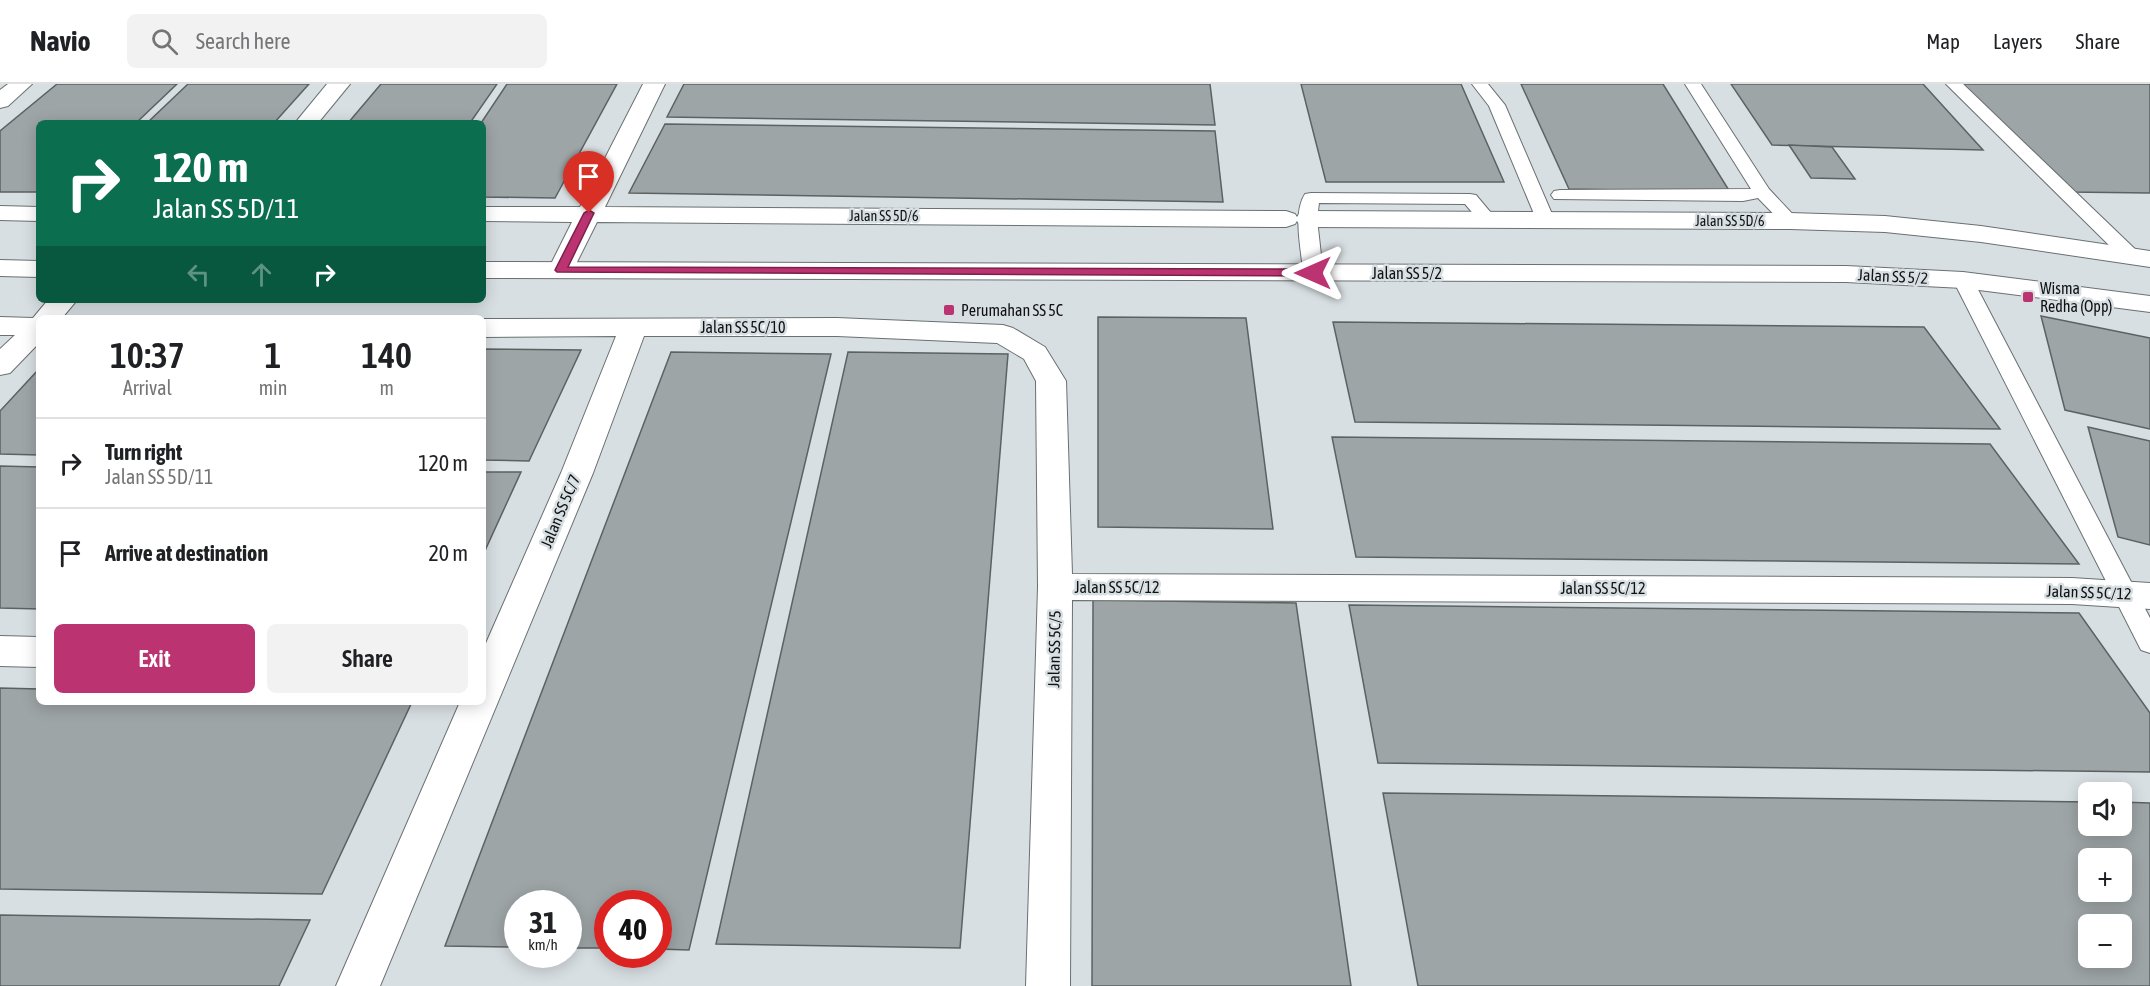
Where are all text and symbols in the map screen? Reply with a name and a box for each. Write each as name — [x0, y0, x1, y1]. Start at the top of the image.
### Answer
search box — [127, 14, 547, 68]
text: Navio — [30, 25, 91, 57]
icon: search — [148, 25, 181, 58]
text: Search here — [196, 28, 291, 54]
text: Map — [1926, 29, 1960, 53]
text: Layers — [1993, 29, 2043, 53]
text: Share — [2076, 29, 2120, 53]
text: 120 m — [153, 143, 248, 191]
icon: right — [54, 144, 132, 222]
pin — [563, 151, 614, 213]
icon: arrive — [572, 160, 605, 193]
text: Jalan SS 5D/11 — [153, 193, 299, 224]
street label: Jalan SS 5D/6 — [849, 208, 919, 224]
street label: Jalan SS 5D/6 — [1695, 213, 1765, 229]
position arrow — [1281, 241, 1345, 305]
icon: left — [182, 258, 215, 291]
icon: ahead — [245, 258, 278, 291]
icon: right — [308, 258, 341, 291]
street label: Jalan SS 5/2 — [1372, 264, 1442, 282]
street label: Jalan SS 5/2 — [1857, 265, 1929, 287]
place label: Wisma Redha (Opp) — [2040, 279, 2113, 316]
marker: Wisma Redha (Opp) — [2021, 290, 2035, 304]
place label: Perumahan SS 5C — [961, 301, 1063, 319]
marker: Perumahan SS 5C — [942, 303, 956, 317]
street label: Jalan SS 5C/10 — [701, 318, 786, 336]
text: 10:37 — [110, 334, 185, 376]
text: 1 — [265, 334, 281, 376]
text: 140 — [361, 334, 412, 376]
text: Arrival — [123, 376, 172, 399]
text: min — [259, 376, 287, 399]
text: m — [379, 376, 394, 399]
text: Turn right — [105, 439, 182, 465]
icon: right — [54, 447, 87, 480]
text: 120 m — [418, 450, 468, 476]
text: Jalan SS 5D/11 — [105, 465, 213, 488]
street label: Jalan SS 5C/7 — [537, 472, 583, 550]
icon: arrive — [54, 537, 87, 570]
text: Arrive at destination — [105, 540, 268, 566]
text: 20 m — [428, 540, 468, 566]
street label: Jalan SS 5C/12 — [1075, 578, 1160, 596]
street label: Jalan SS 5C/12 — [1561, 579, 1646, 597]
street label: Jalan SS 5C/12 — [2046, 582, 2132, 602]
street label: Jalan SS 5C/5 — [1044, 610, 1064, 688]
button: Exit — [54, 624, 255, 693]
button: Share — [267, 624, 468, 693]
map controls — [2078, 782, 2132, 968]
button: sound — [2078, 782, 2132, 836]
button: + — [2078, 848, 2132, 902]
speed limit sign: 40 — [594, 890, 672, 968]
text: 31 — [529, 905, 557, 939]
button: − — [2078, 914, 2132, 968]
text: km/h — [528, 936, 558, 953]

